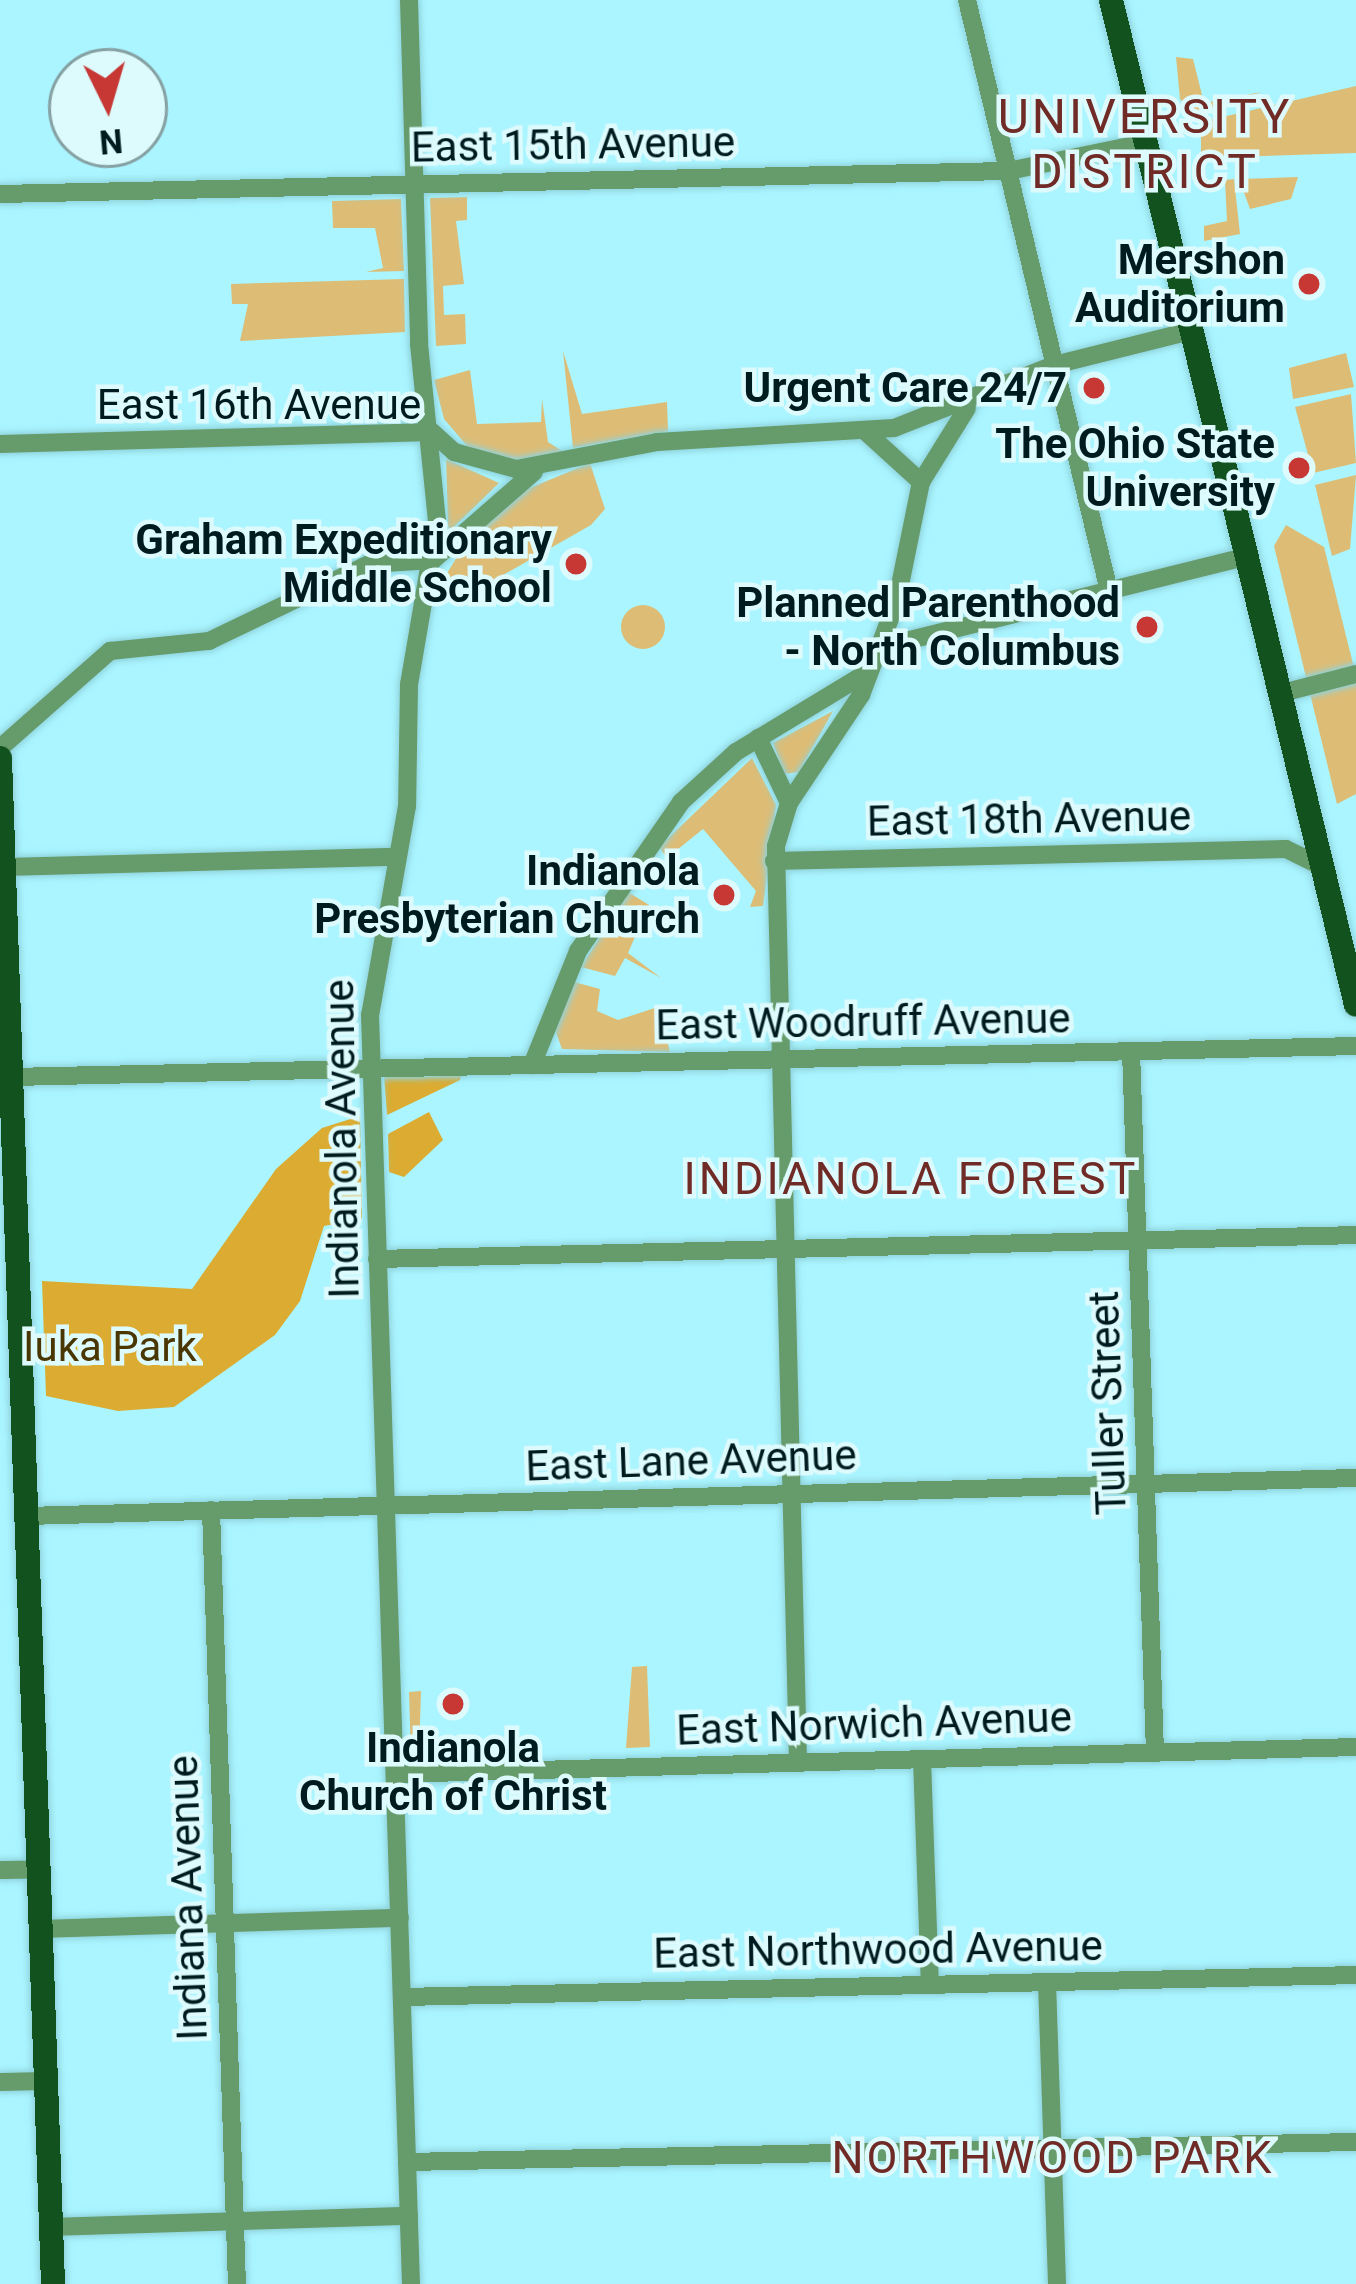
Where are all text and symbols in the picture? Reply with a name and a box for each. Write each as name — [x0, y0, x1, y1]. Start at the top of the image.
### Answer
north arrow — [48, 48, 168, 168]
district label: UNIVERSITY DISTRICT — [998, 87, 1292, 200]
street label: East 15th Avenue — [410, 117, 736, 173]
text: N — [98, 121, 124, 162]
place label: Mershon Auditorium — [1075, 235, 1285, 334]
marker: Mershon Auditorium — [1296, 271, 1322, 297]
place label: Urgent Care 24/7 — [744, 363, 1067, 413]
marker: Urgent Care 24/7 — [1078, 372, 1110, 404]
street label: East 16th Avenue — [97, 380, 421, 430]
place label: The Ohio State University — [995, 419, 1275, 518]
marker: The Ohio State University — [1286, 455, 1312, 481]
place label: Graham Expeditionary Middle School — [135, 515, 552, 614]
marker: Graham Expeditionary Middle School — [563, 551, 589, 577]
place label: Planned Parenthood - North Columbus — [736, 578, 1120, 676]
marker: Planned Parenthood - North Columbus — [1131, 611, 1163, 643]
street label: East 18th Avenue — [866, 791, 1192, 847]
place label: Indianola Presbyterian Church — [314, 846, 700, 944]
marker: Indianola Presbyterian Church — [711, 882, 737, 908]
street label: Indianola Avenue — [314, 979, 370, 1299]
street label: East Woodruff Avenue — [655, 993, 1071, 1051]
district label: INDIANOLA FOREST — [684, 1152, 1138, 1206]
street label: Tuller Street — [1079, 1290, 1137, 1516]
park label: Iuka Park — [23, 1322, 197, 1372]
street label: East Lane Avenue — [525, 1430, 857, 1492]
marker: Indianola Church of Christ — [440, 1691, 466, 1717]
street label: East Norwich Avenue — [675, 1692, 1073, 1756]
place label: Indianola Church of Christ — [299, 1723, 607, 1822]
street label: Indiana Avenue — [158, 1755, 218, 2041]
street label: East Northwood Avenue — [653, 1921, 1103, 1979]
district label: NORTHWOOD PARK — [831, 2131, 1275, 2185]

